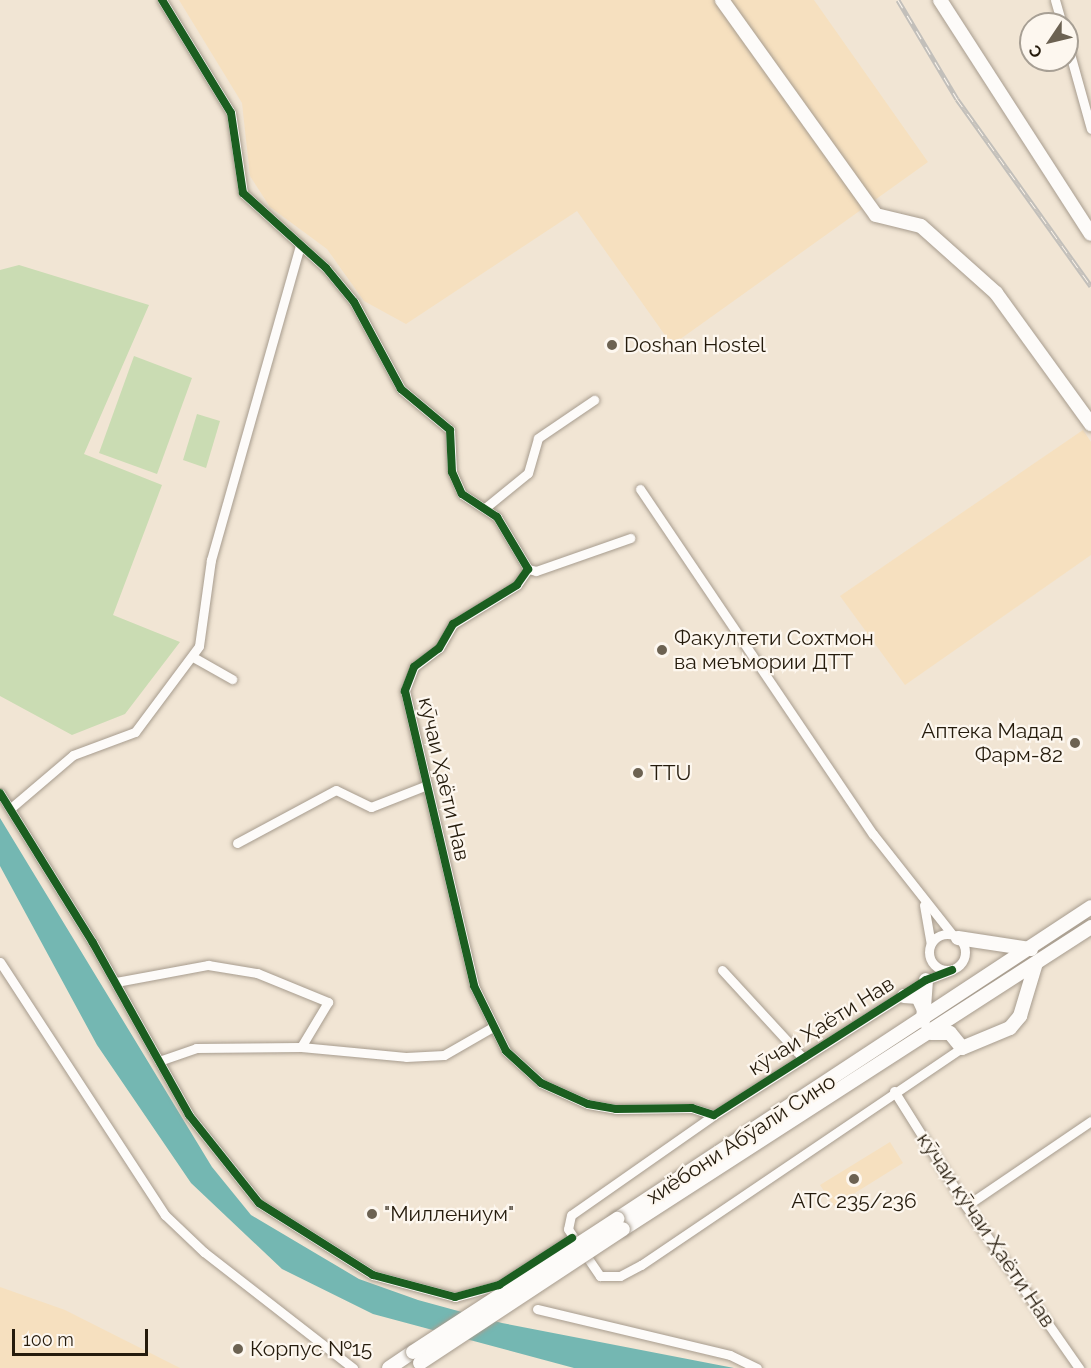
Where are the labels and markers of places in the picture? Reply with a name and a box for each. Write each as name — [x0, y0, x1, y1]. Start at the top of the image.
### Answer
place label: Doshan Hostel — [624, 332, 766, 358]
marker: Doshan Hostel — [605, 338, 619, 352]
place label: Факултети Сохтмон ва меъмории ДТТ — [674, 625, 874, 675]
marker: Факултети Сохтмон ва меъмории ДТТ — [655, 643, 669, 657]
place label: Аптека Мадад Фарм-82 — [921, 718, 1063, 768]
marker: Аптека Мадад Фарм-82 — [1068, 736, 1082, 750]
place label: TTU — [650, 760, 691, 786]
marker: TTU — [631, 766, 645, 780]
marker: АТС 235/236 — [847, 1172, 861, 1186]
place label: АТС 235/236 — [791, 1188, 917, 1214]
place label: "Миллениум" — [384, 1201, 514, 1227]
marker: "Миллениум" — [365, 1207, 379, 1221]
place label: Корпус №15 — [250, 1336, 372, 1362]
marker: Корпус №15 — [231, 1342, 245, 1356]

